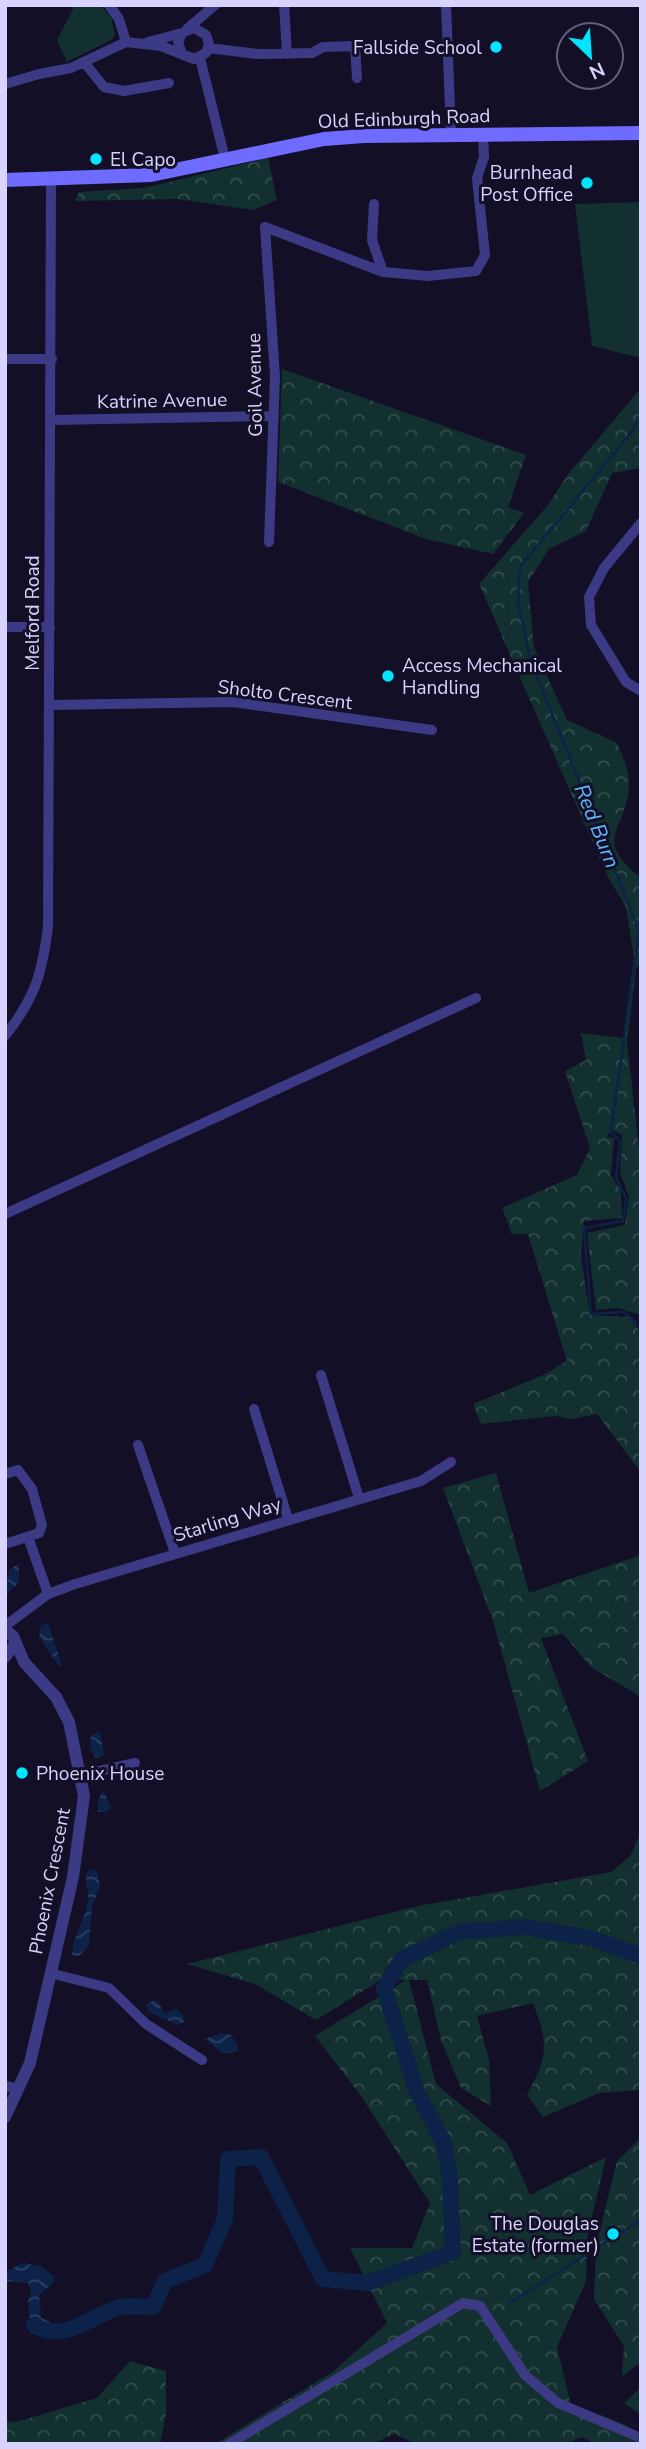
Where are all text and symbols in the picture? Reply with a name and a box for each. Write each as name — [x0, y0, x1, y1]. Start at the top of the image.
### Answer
north arrow — [555, 21, 625, 91]
place label: Fallside School — [353, 35, 482, 61]
marker: Fallside School — [488, 39, 504, 55]
text: N — [585, 56, 609, 85]
street label: Old Edinburgh Road — [317, 103, 491, 135]
place label: El Capo — [110, 147, 176, 173]
marker: El Capo — [88, 151, 104, 167]
place label: Burnhead Post Office — [480, 160, 573, 208]
marker: Burnhead Post Office — [579, 175, 595, 191]
street label: Goil Avenue — [241, 333, 269, 437]
street label: Katrine Avenue — [97, 387, 227, 415]
street label: Melford Road — [20, 555, 46, 671]
place label: Access Mechanical Handling — [402, 653, 562, 701]
marker: Access Mechanical Handling — [380, 668, 396, 684]
street label: Sholto Crescent — [216, 674, 354, 716]
water label: Red Burn — [568, 780, 626, 872]
street label: Starling Way — [170, 1491, 285, 1549]
place label: Phoenix House — [36, 1761, 164, 1787]
marker: Phoenix House — [14, 1765, 30, 1781]
street label: Phoenix Crescent — [23, 1806, 77, 1957]
place label: The Douglas Estate (former) — [472, 2211, 599, 2259]
marker: The Douglas Estate (former) — [605, 2226, 621, 2242]

